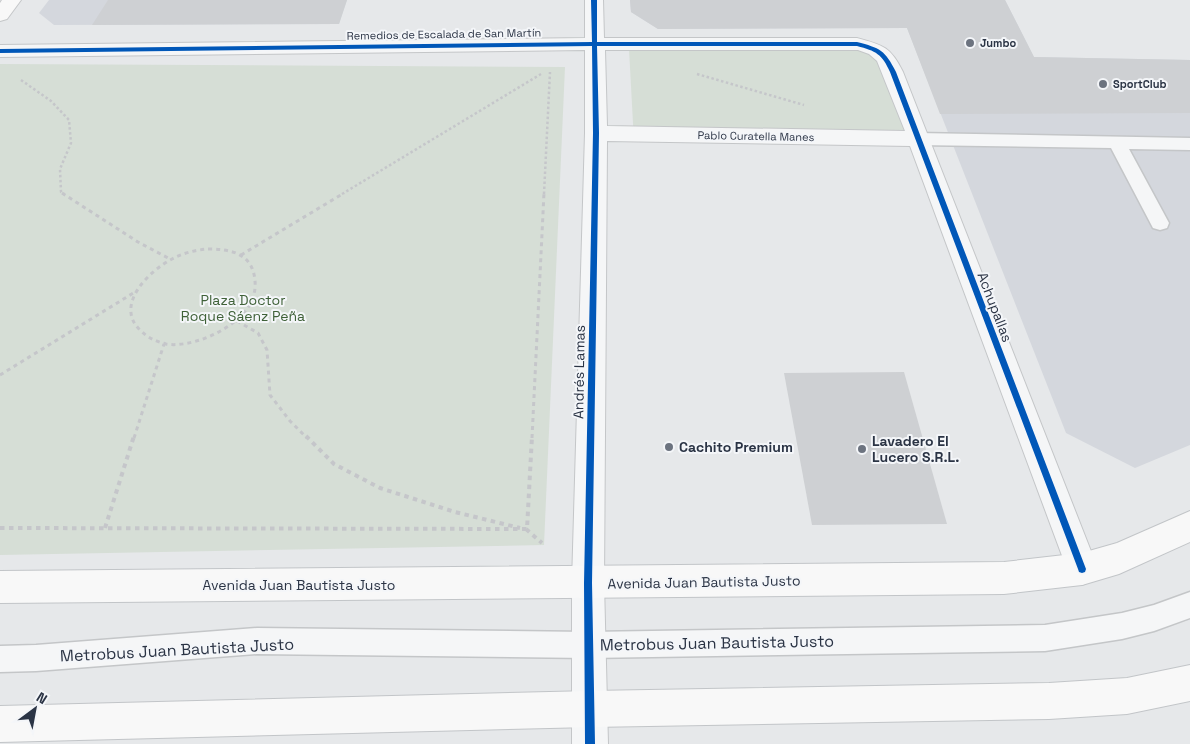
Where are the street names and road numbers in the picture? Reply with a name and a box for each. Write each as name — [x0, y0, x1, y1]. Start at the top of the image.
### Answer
street label: Remedios de Escalada de San Martín — [347, 25, 541, 43]
street label: Pablo Curatella Manes — [698, 128, 815, 144]
street label: Achupallas — [973, 269, 1017, 345]
street label: Andrés Lamas — [569, 325, 589, 419]
street label: Avenida Juan Bautista Justo — [607, 571, 801, 593]
street label: Avenida Juan Bautista Justo — [203, 576, 395, 594]
street label: Metrobus Juan Bautista Justo — [600, 630, 834, 656]
street label: Metrobus Juan Bautista Justo — [59, 633, 295, 667]

